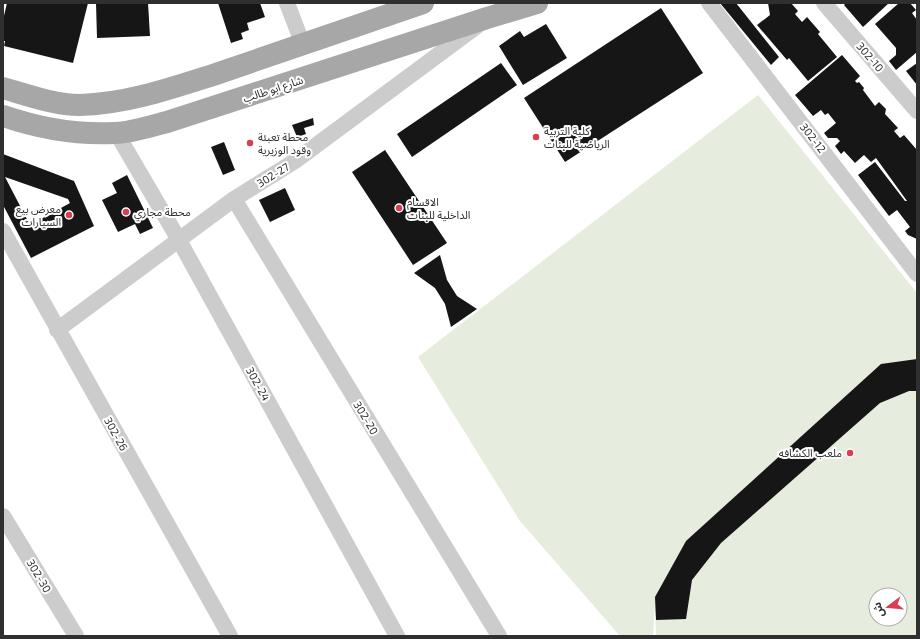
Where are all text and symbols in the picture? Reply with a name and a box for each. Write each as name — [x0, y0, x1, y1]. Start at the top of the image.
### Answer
street label: 302-10 — [854, 39, 887, 74]
street label: شارع ابو طالب — [241, 73, 306, 106]
street label: 302-12 — [798, 120, 829, 155]
place label: كلية التربية الرياضية للبنات — [544, 124, 610, 151]
place label: محطة تعبئة وقود الوزيرية — [258, 130, 311, 157]
marker: كلية التربية الرياضية للبنات — [531, 132, 541, 142]
marker: محطة تعبئة وقود الوزيرية — [245, 138, 255, 148]
street label: 302-27 — [254, 159, 292, 190]
place label: الاقسام الداخلية للبنات — [407, 195, 470, 222]
place label: معرض بيع السيارات — [16, 202, 61, 229]
marker: الاقسام الداخلية للبنات — [394, 203, 404, 213]
place label: محطة مجاري — [134, 205, 191, 222]
marker: محطة مجاري — [121, 207, 131, 217]
marker: معرض بيع السيارات — [64, 210, 74, 220]
street label: 302-24 — [244, 365, 273, 403]
street label: 302-20 — [351, 399, 381, 437]
street label: 302-26 — [102, 415, 131, 453]
place label: ملعب الكشافه — [779, 446, 842, 460]
marker: ملعب الكشافه — [845, 448, 855, 458]
street label: 302-30 — [24, 557, 54, 595]
north arrow — [868, 587, 908, 627]
text: ش — [870, 601, 887, 619]

